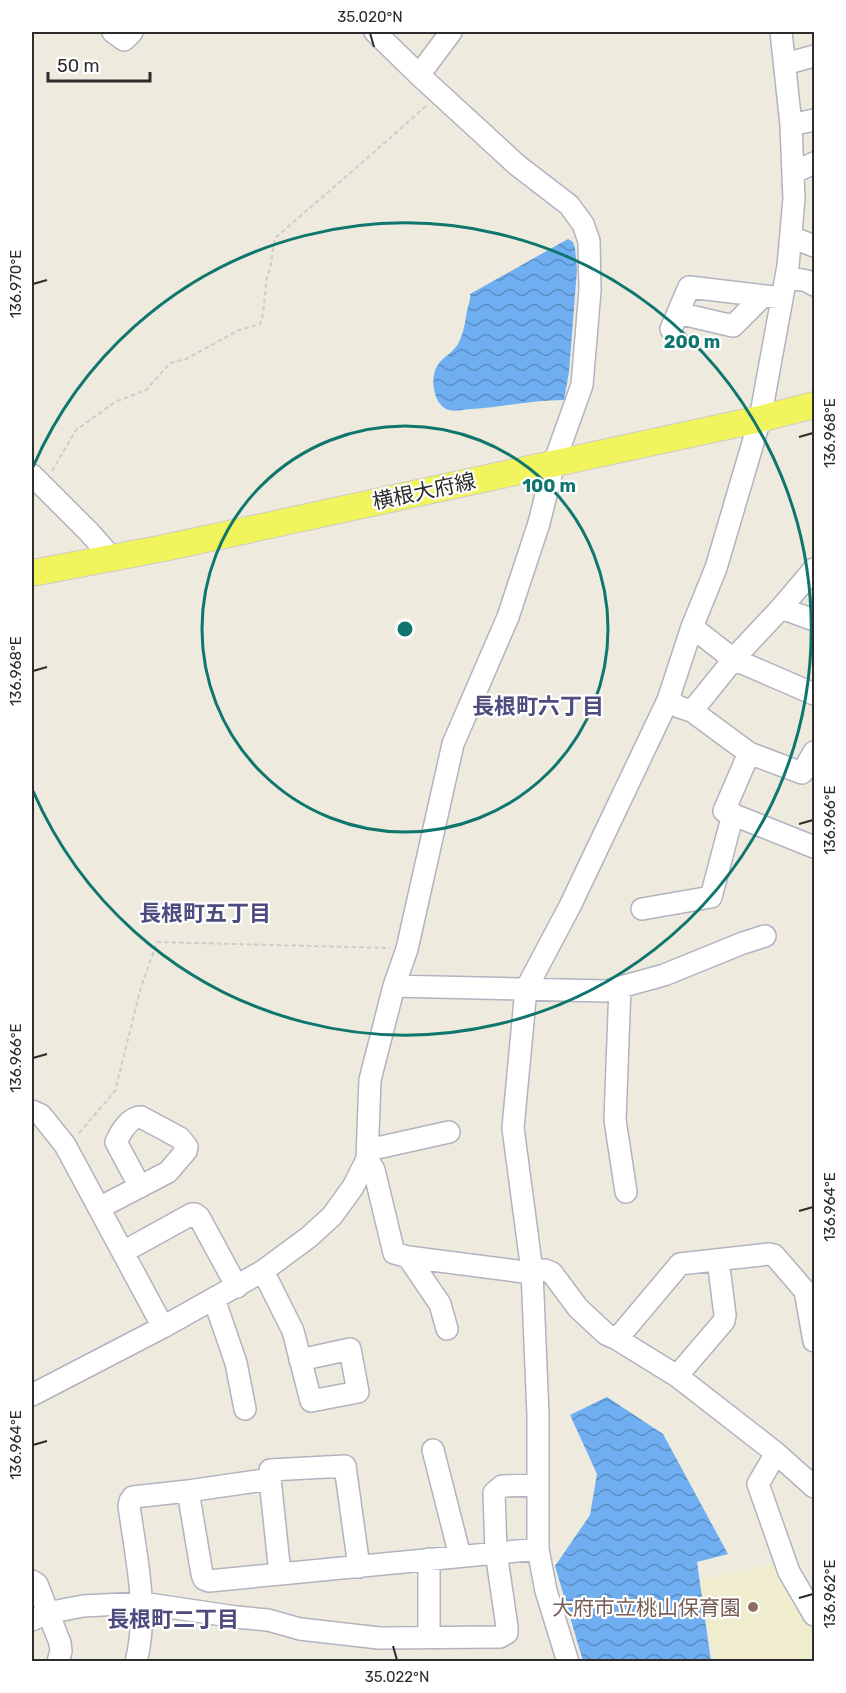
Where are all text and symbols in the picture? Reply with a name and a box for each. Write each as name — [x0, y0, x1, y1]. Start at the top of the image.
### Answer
text: 35.020°N — [337, 8, 403, 26]
scale bar — [48, 45, 150, 83]
text: 50 m — [57, 55, 100, 77]
text: 136.970°E — [7, 250, 25, 318]
text: 200 m — [664, 331, 720, 353]
text: 136.968°E — [821, 398, 839, 468]
street label: 横根大府線 — [370, 468, 478, 514]
text: 100 m — [522, 475, 576, 497]
centre of rings — [395, 619, 415, 639]
text: 136.968°E — [7, 636, 25, 706]
district label: 長根町六丁目 — [472, 693, 604, 720]
text: 136.966°E — [821, 785, 839, 855]
district label: 長根町五丁目 — [139, 900, 271, 927]
text: 136.966°E — [7, 1023, 25, 1093]
text: 136.964°E — [821, 1172, 839, 1242]
text: 136.964°E — [7, 1410, 25, 1480]
text: 136.962°E — [821, 1559, 839, 1629]
place label: 大府市立桃山保育園 — [552, 1595, 741, 1620]
marker: 大府市立桃山保育園 — [746, 1600, 760, 1614]
district label: 長根町二丁目 — [107, 1606, 239, 1633]
text: 35.022°N — [365, 1668, 429, 1686]

